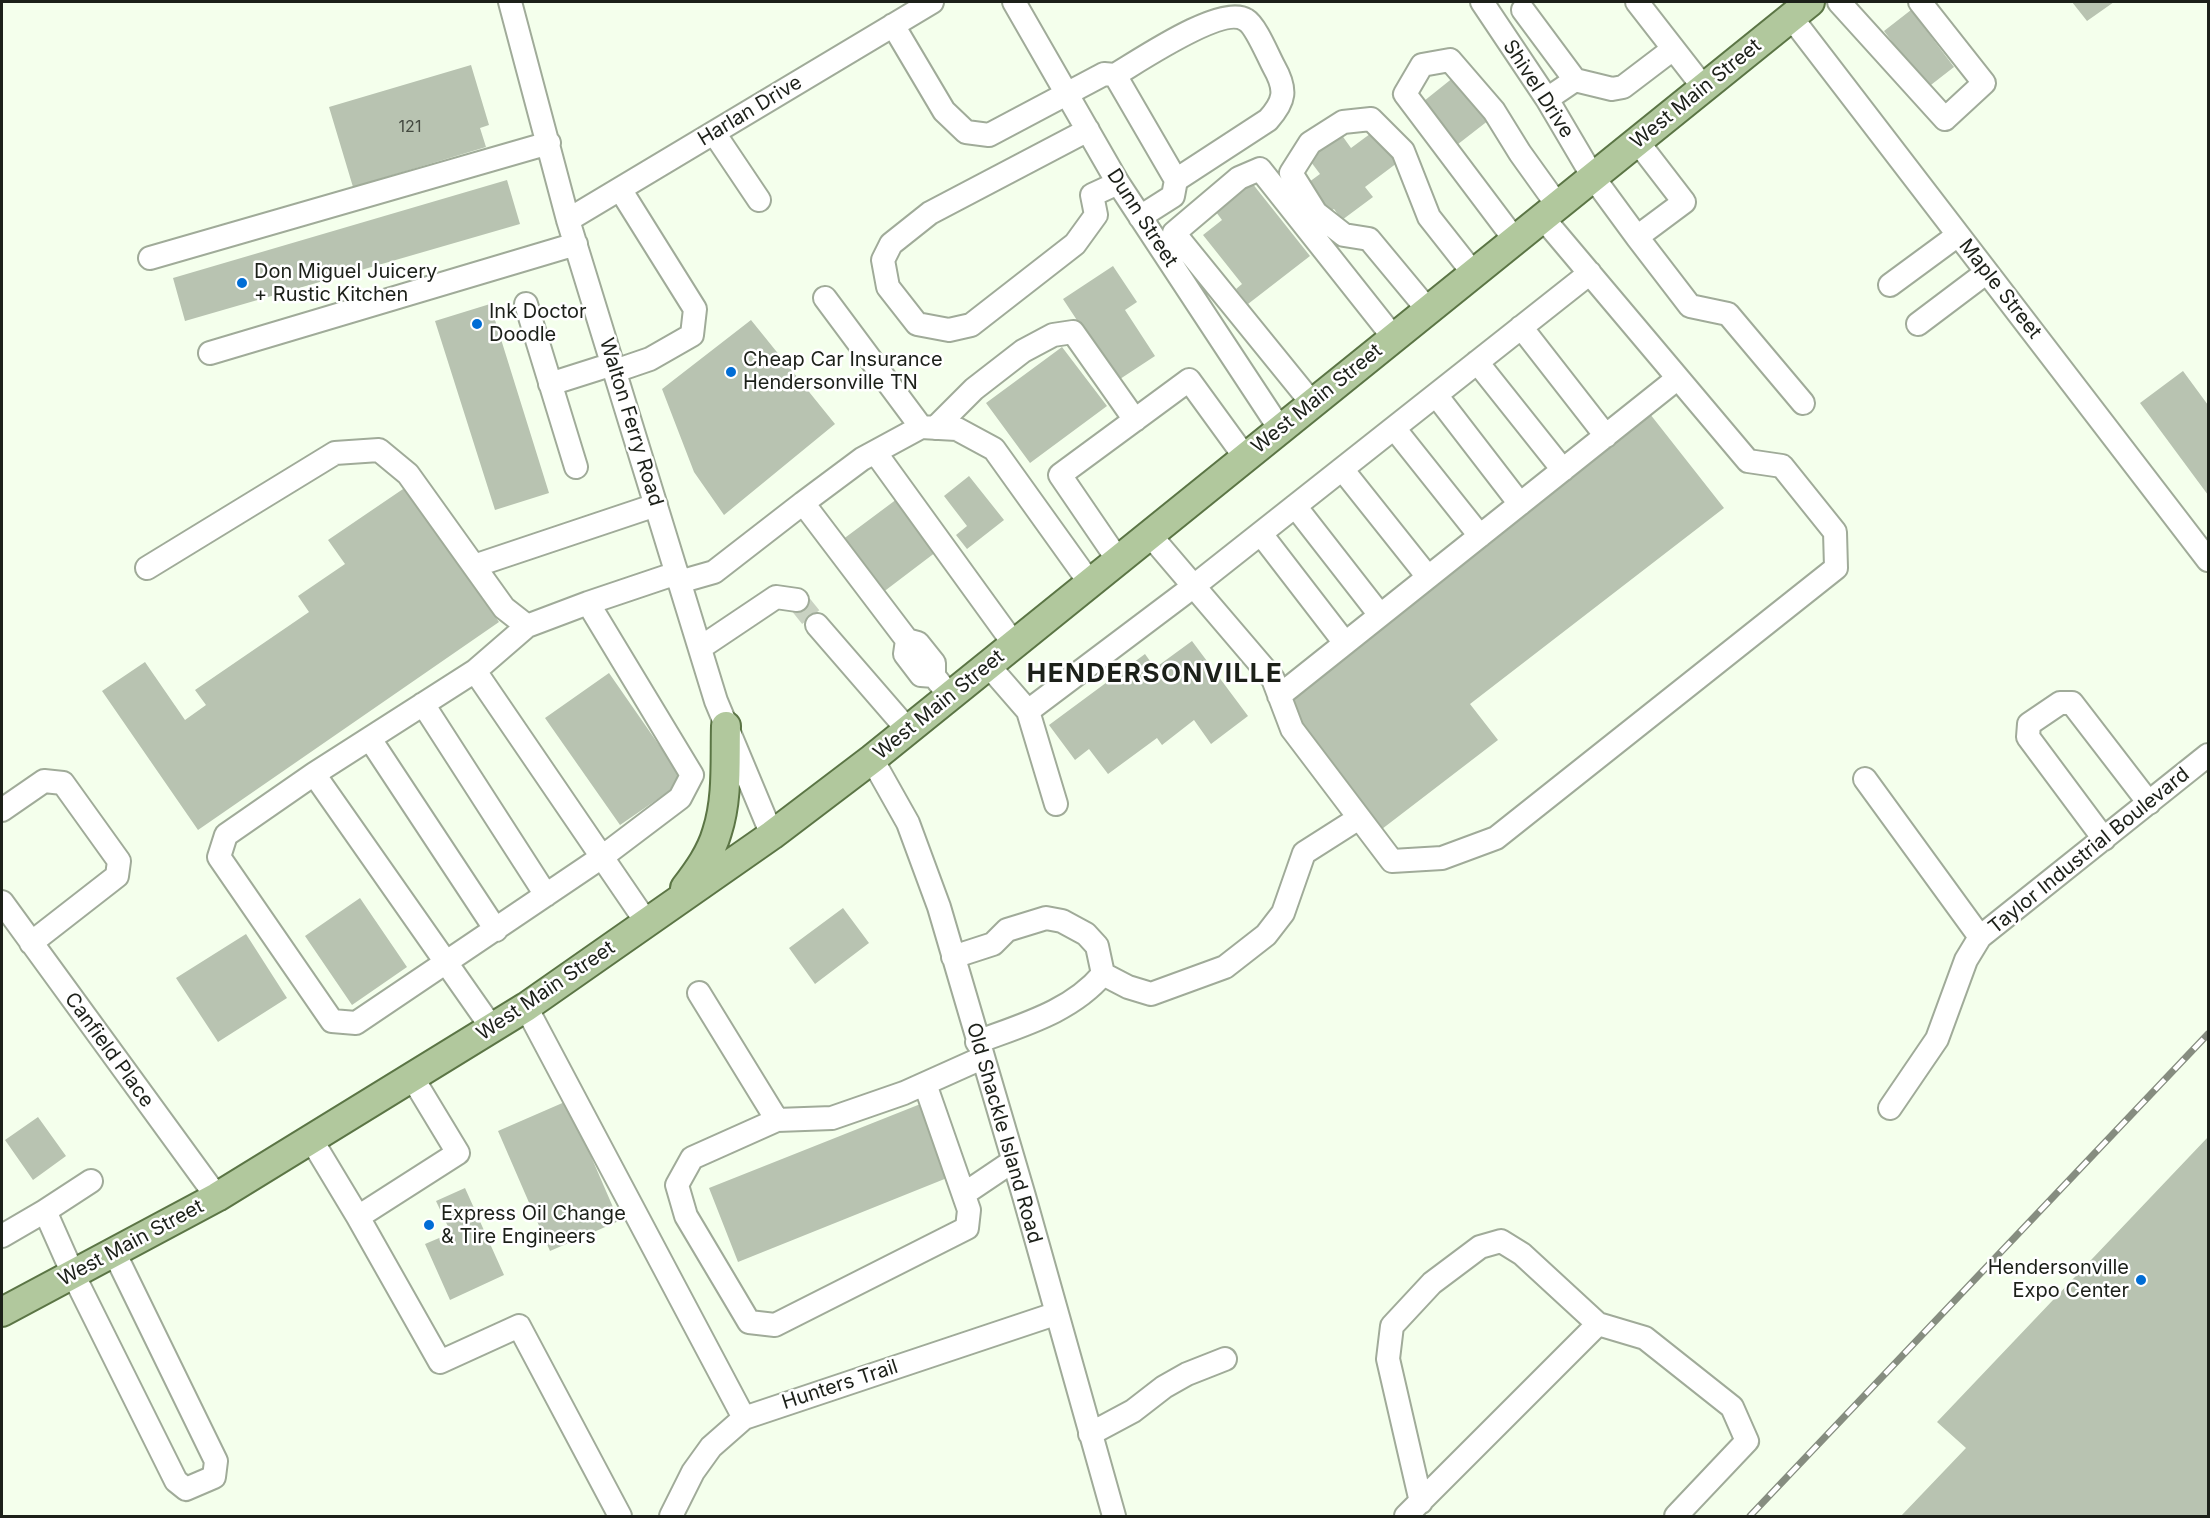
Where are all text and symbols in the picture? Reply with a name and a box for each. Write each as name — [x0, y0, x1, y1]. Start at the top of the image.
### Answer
street label: West Main Street — [1626, 34, 1766, 154]
street label: Shivel Drive — [1497, 35, 1579, 143]
street label: Harlan Drive — [694, 71, 806, 151]
house number: 121 — [399, 117, 421, 137]
street label: Dunn Street — [1101, 165, 1183, 271]
street label: Maple Street — [1954, 234, 2046, 344]
place label: Don Miguel Juicery + Rustic Kitchen — [254, 260, 437, 307]
marker: Don Miguel Juicery + Rustic Kitchen — [235, 276, 249, 290]
place label: Ink Doctor Doodle — [489, 300, 587, 347]
marker: Ink Doctor Doodle — [470, 317, 484, 331]
street label: Walton Ferry Road — [594, 335, 668, 509]
street label: West Main Street — [1247, 339, 1387, 459]
place label: Cheap Car Insurance Hendersonville TN — [743, 348, 943, 395]
marker: Cheap Car Insurance Hendersonville TN — [724, 365, 738, 379]
street label: West Main Street — [869, 645, 1009, 765]
district label: HENDERSONVILLE — [1027, 658, 1283, 690]
street label: Taylor Industrial Boulevard — [1984, 763, 2194, 939]
street label: West Main Street — [473, 936, 619, 1046]
street label: Canfield Place — [59, 988, 159, 1112]
street label: Old Shackle Island Road — [961, 1020, 1047, 1246]
street label: West Main Street — [54, 1195, 208, 1291]
place label: Express Oil Change & Tire Engineers — [441, 1202, 626, 1249]
marker: Express Oil Change & Tire Engineers — [422, 1218, 436, 1232]
place label: Hendersonville Expo Center — [1988, 1256, 2129, 1303]
marker: Hendersonville Expo Center — [2134, 1273, 2148, 1287]
street label: Hunters Trail — [779, 1355, 901, 1415]

